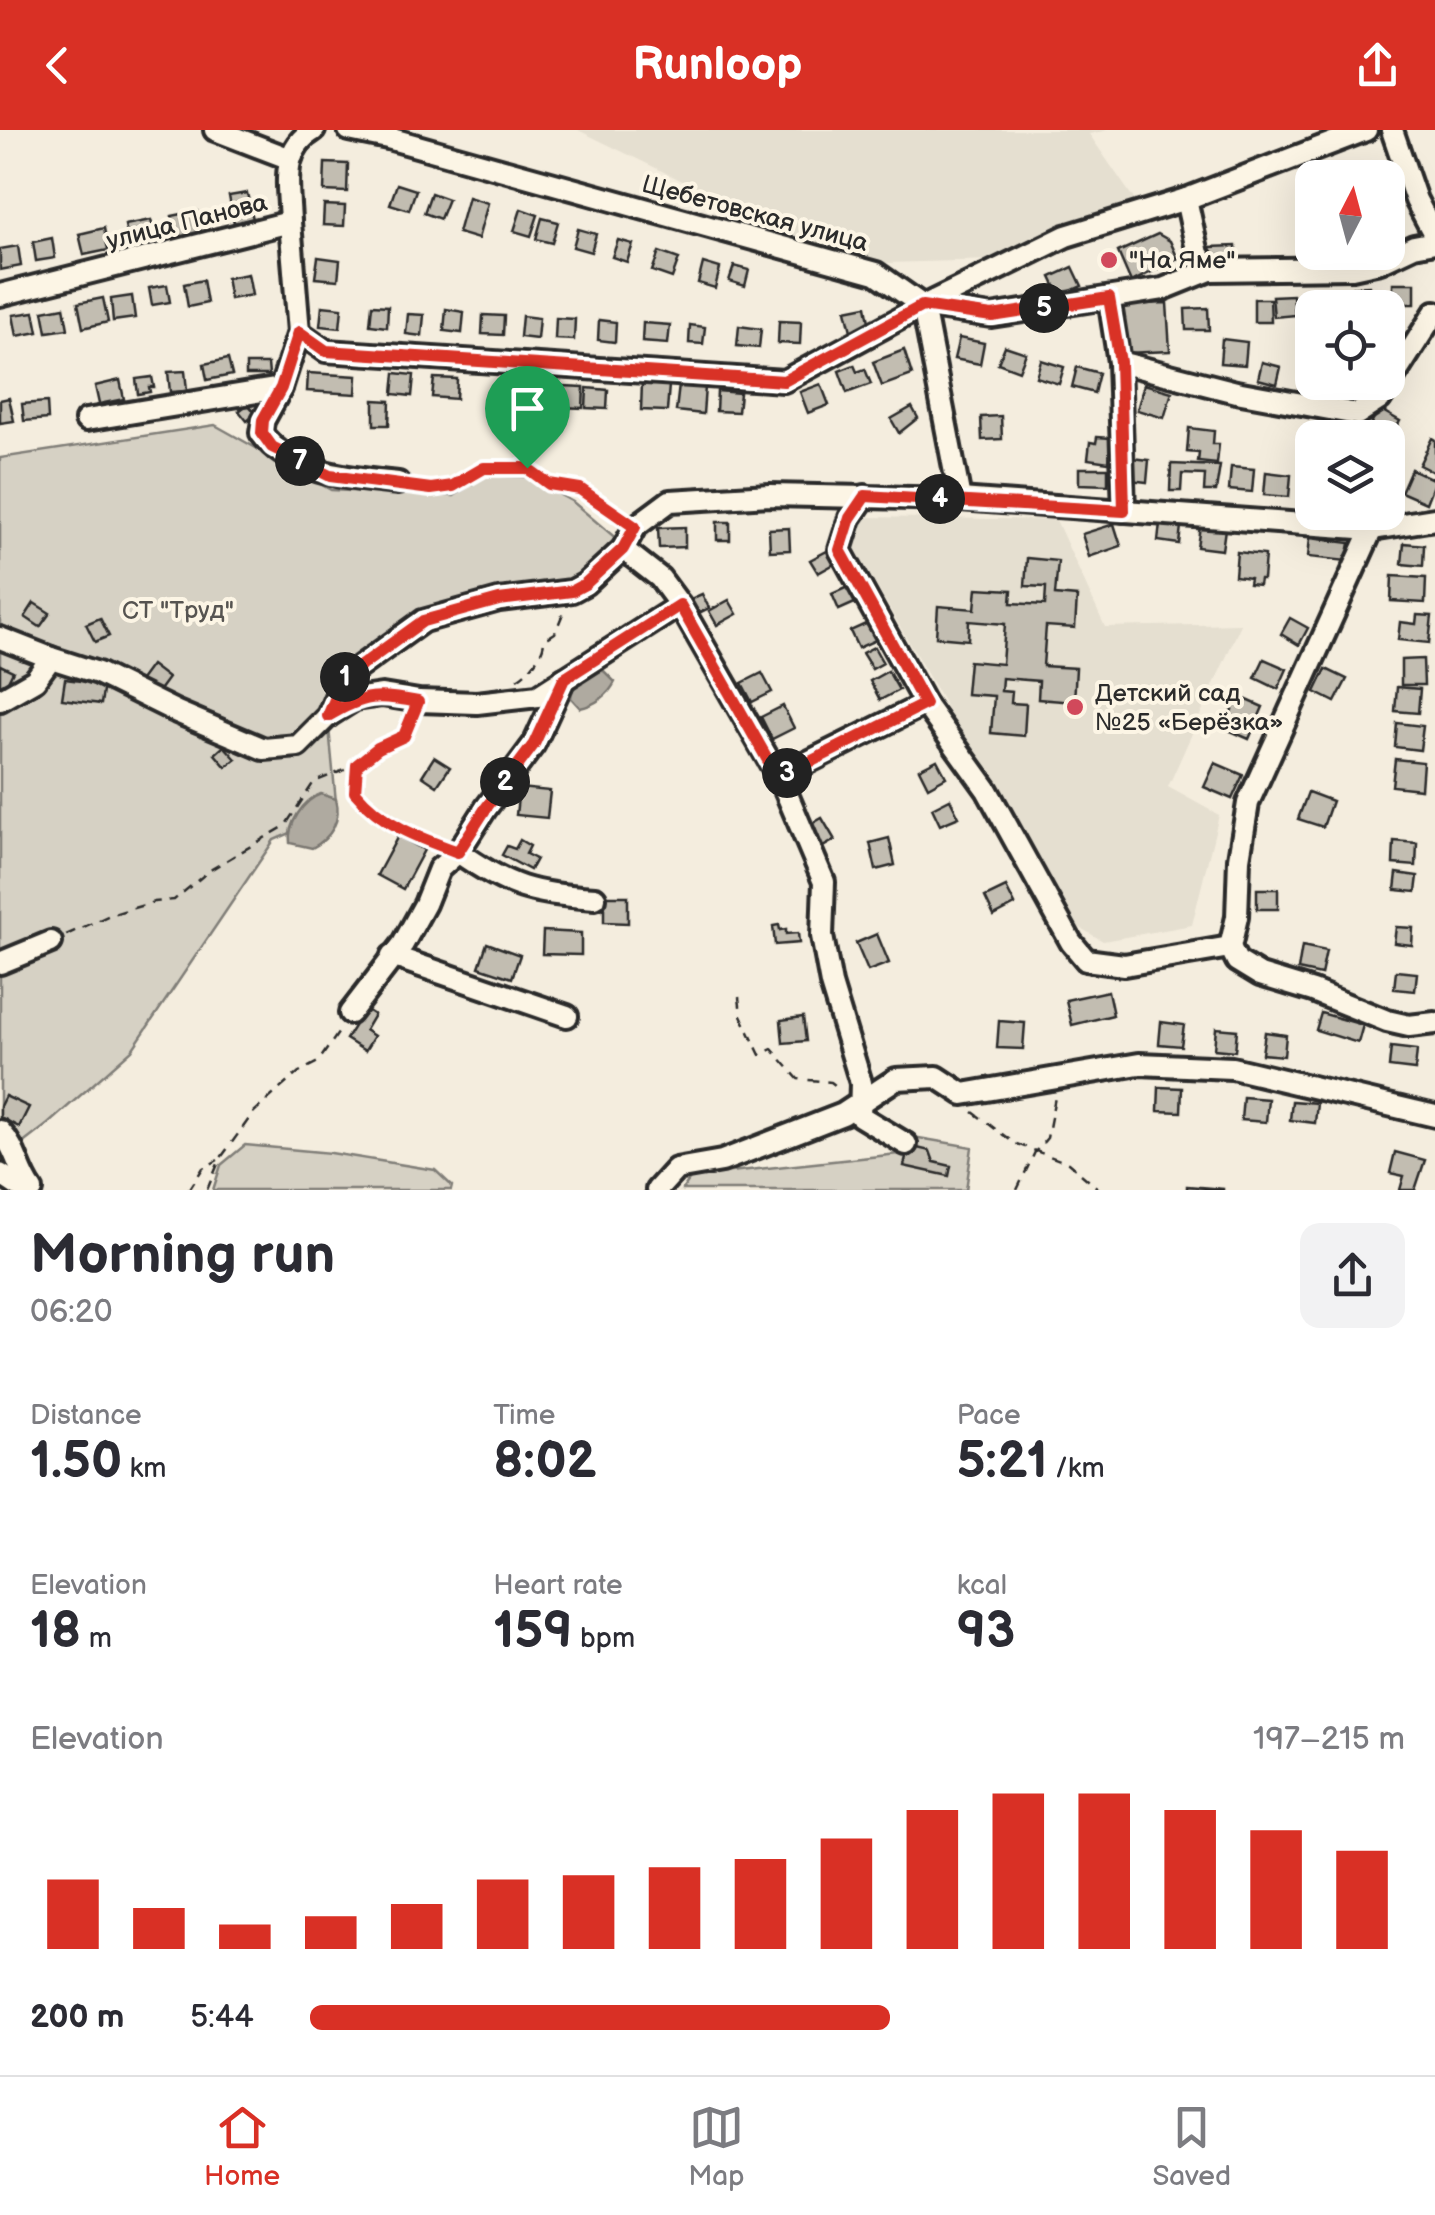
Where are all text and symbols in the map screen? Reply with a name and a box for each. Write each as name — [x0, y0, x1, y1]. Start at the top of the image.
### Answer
icon: back — [30, 38, 85, 93]
text: Runloop — [633, 38, 802, 93]
icon: share — [1350, 38, 1405, 93]
north arrow — [1295, 160, 1405, 270]
map controls — [1295, 160, 1405, 530]
street label: Щебетовская улица — [638, 169, 872, 259]
street label: улица Панова — [103, 187, 271, 257]
place label: "На Яме" — [1129, 245, 1236, 276]
marker: "На Яме" — [1098, 249, 1120, 271]
pin: 5 — [1019, 283, 1069, 333]
button: locate — [1295, 290, 1405, 400]
text: 5 — [1036, 291, 1052, 324]
pin — [485, 366, 570, 469]
icon: arrive — [500, 381, 555, 436]
button: layers — [1295, 420, 1405, 530]
pin: 7 — [275, 436, 325, 486]
text: 7 — [292, 444, 308, 477]
pin: 4 — [915, 474, 965, 524]
text: 4 — [932, 482, 948, 515]
park label: СТ "Труд" — [122, 595, 234, 626]
pin: 1 — [320, 652, 370, 702]
text: 1 — [339, 660, 351, 693]
place label: Детский сад №25 «Берёзка» — [1095, 678, 1284, 738]
marker: Детский сад №25 «Берёзка» — [1064, 696, 1086, 718]
pin: 3 — [762, 748, 812, 798]
text: 3 — [779, 756, 795, 789]
pin: 2 — [480, 757, 530, 807]
text: 2 — [497, 765, 513, 798]
text: Morning run — [30, 1222, 335, 1289]
button: share — [1300, 1223, 1405, 1328]
text: 06:20 — [30, 1293, 113, 1332]
text: Distance — [30, 1399, 142, 1432]
text: Time — [493, 1399, 555, 1432]
text: Pace — [957, 1399, 1021, 1432]
text: 1.50 — [30, 1432, 122, 1492]
text: 8:02 — [493, 1432, 596, 1492]
text: 5:21 — [957, 1432, 1047, 1492]
text: km — [122, 1452, 167, 1485]
text: /km — [1047, 1452, 1105, 1485]
text: Elevation — [30, 1569, 147, 1602]
text: Heart rate — [493, 1569, 623, 1602]
text: kcal — [957, 1569, 1007, 1602]
text: 18 — [30, 1602, 81, 1662]
text: 159 — [493, 1602, 573, 1662]
text: 93 — [957, 1602, 1015, 1662]
text: m — [81, 1622, 112, 1655]
text: bpm — [573, 1622, 635, 1655]
text: Elevation — [30, 1720, 163, 1759]
text: 197–215 m — [1253, 1720, 1405, 1759]
text: 200 m — [30, 1998, 124, 2037]
text: 5:44 — [190, 1998, 254, 2037]
tab: Home — [204, 2100, 280, 2193]
tab: Map — [688, 2100, 744, 2193]
tab: Saved — [1152, 2100, 1231, 2193]

